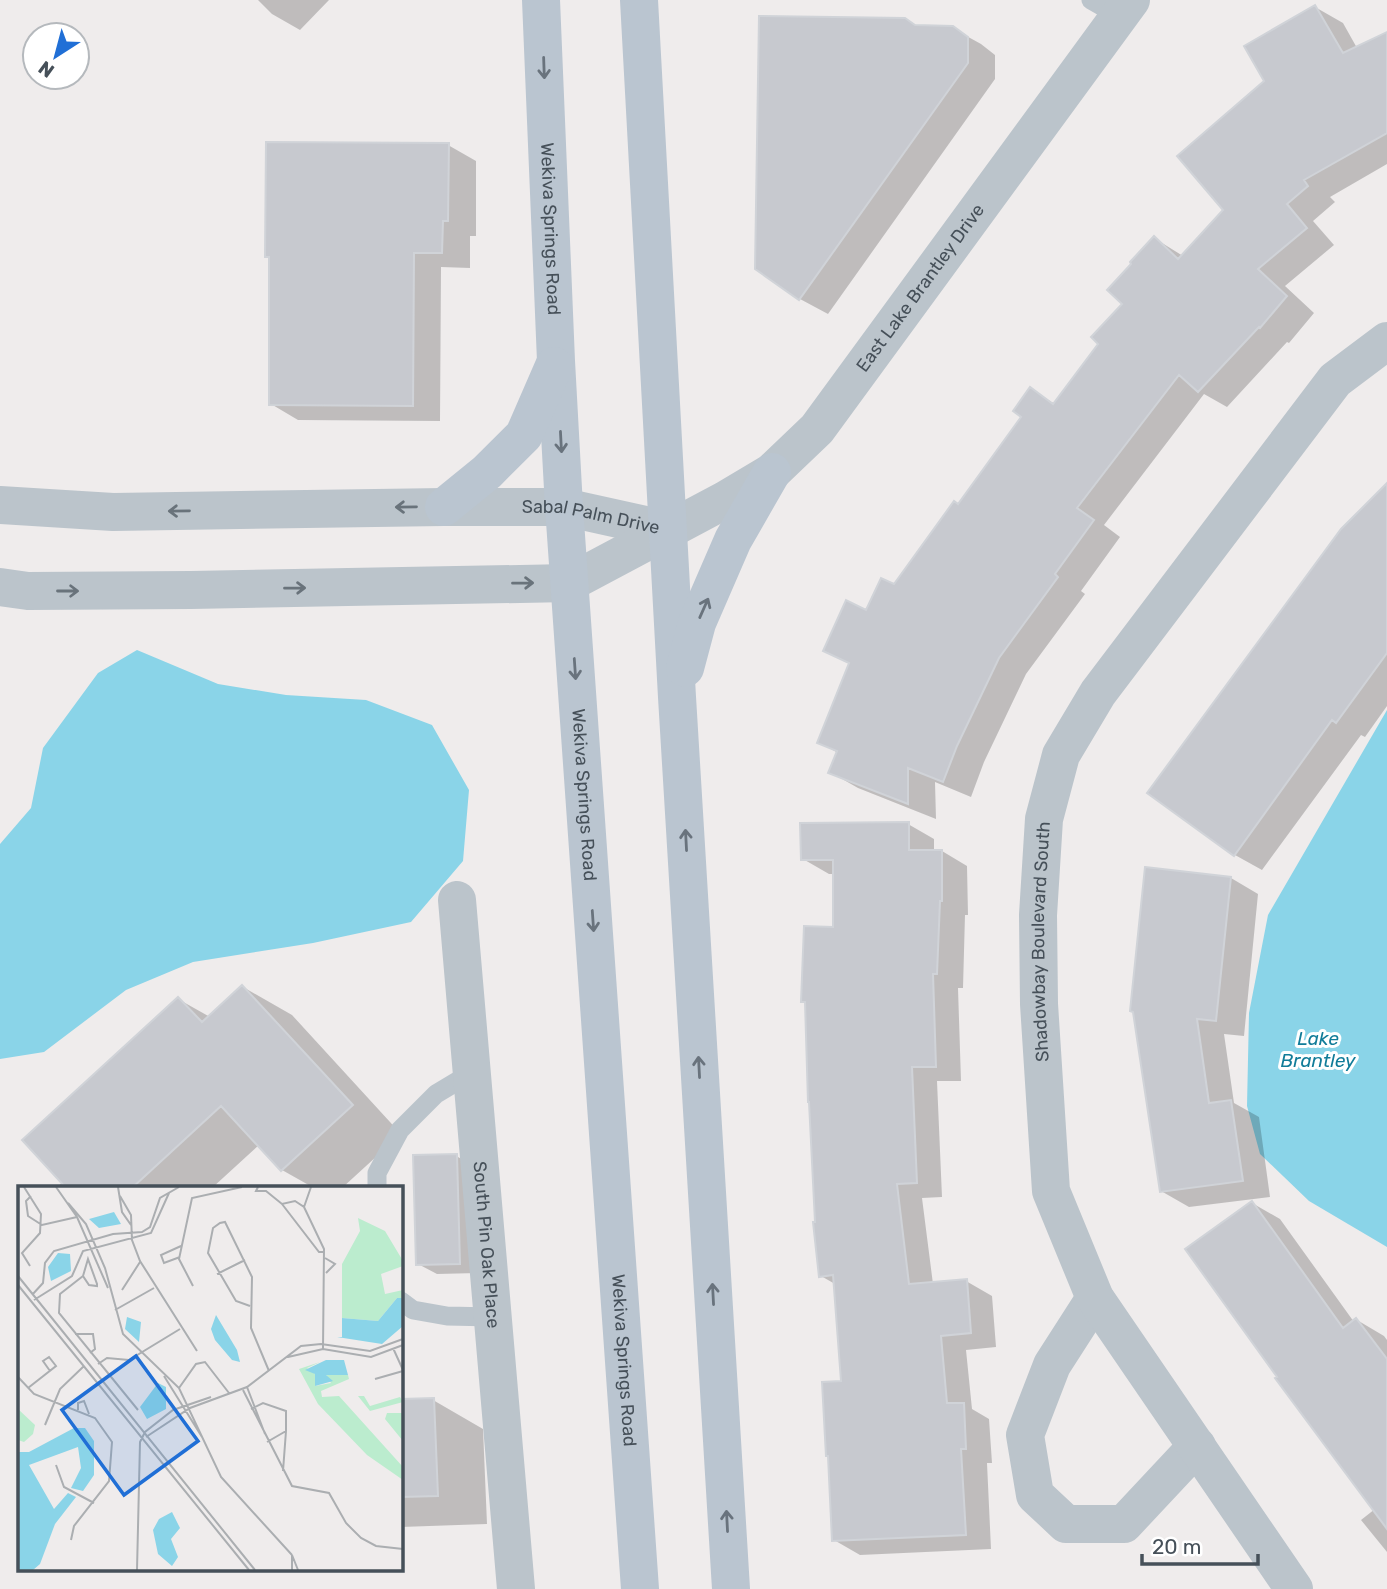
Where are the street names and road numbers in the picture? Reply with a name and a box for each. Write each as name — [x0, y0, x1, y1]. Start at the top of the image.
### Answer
street label: Wekiva Springs Road — [536, 142, 565, 316]
street label: East Lake Brantley Drive — [852, 199, 989, 376]
street label: Sabal Palm Drive — [522, 496, 662, 539]
street label: Wekiva Springs Road — [567, 708, 601, 882]
street label: Shadowbay Boulevard South — [1027, 821, 1055, 1063]
street label: South Pin Oak Place — [468, 1160, 505, 1329]
street label: Wekiva Springs Road — [607, 1273, 641, 1447]

